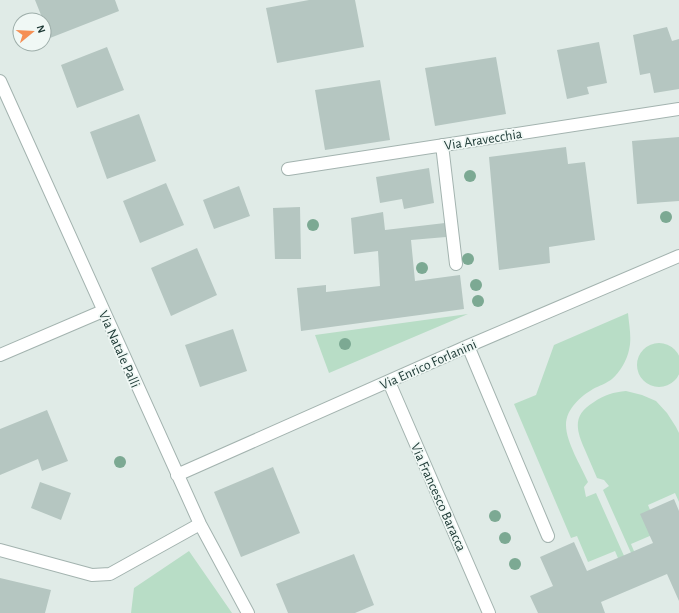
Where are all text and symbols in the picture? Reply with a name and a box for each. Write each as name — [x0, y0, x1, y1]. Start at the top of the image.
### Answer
north arrow — [12, 12, 52, 52]
text: N — [35, 24, 47, 34]
street label: Via Aravecchia — [443, 127, 524, 153]
street label: Via Natale Palli — [96, 309, 142, 390]
street label: Via Enrico Forlanini — [378, 337, 479, 392]
street label: Via Francesco Baracca — [408, 441, 468, 554]

